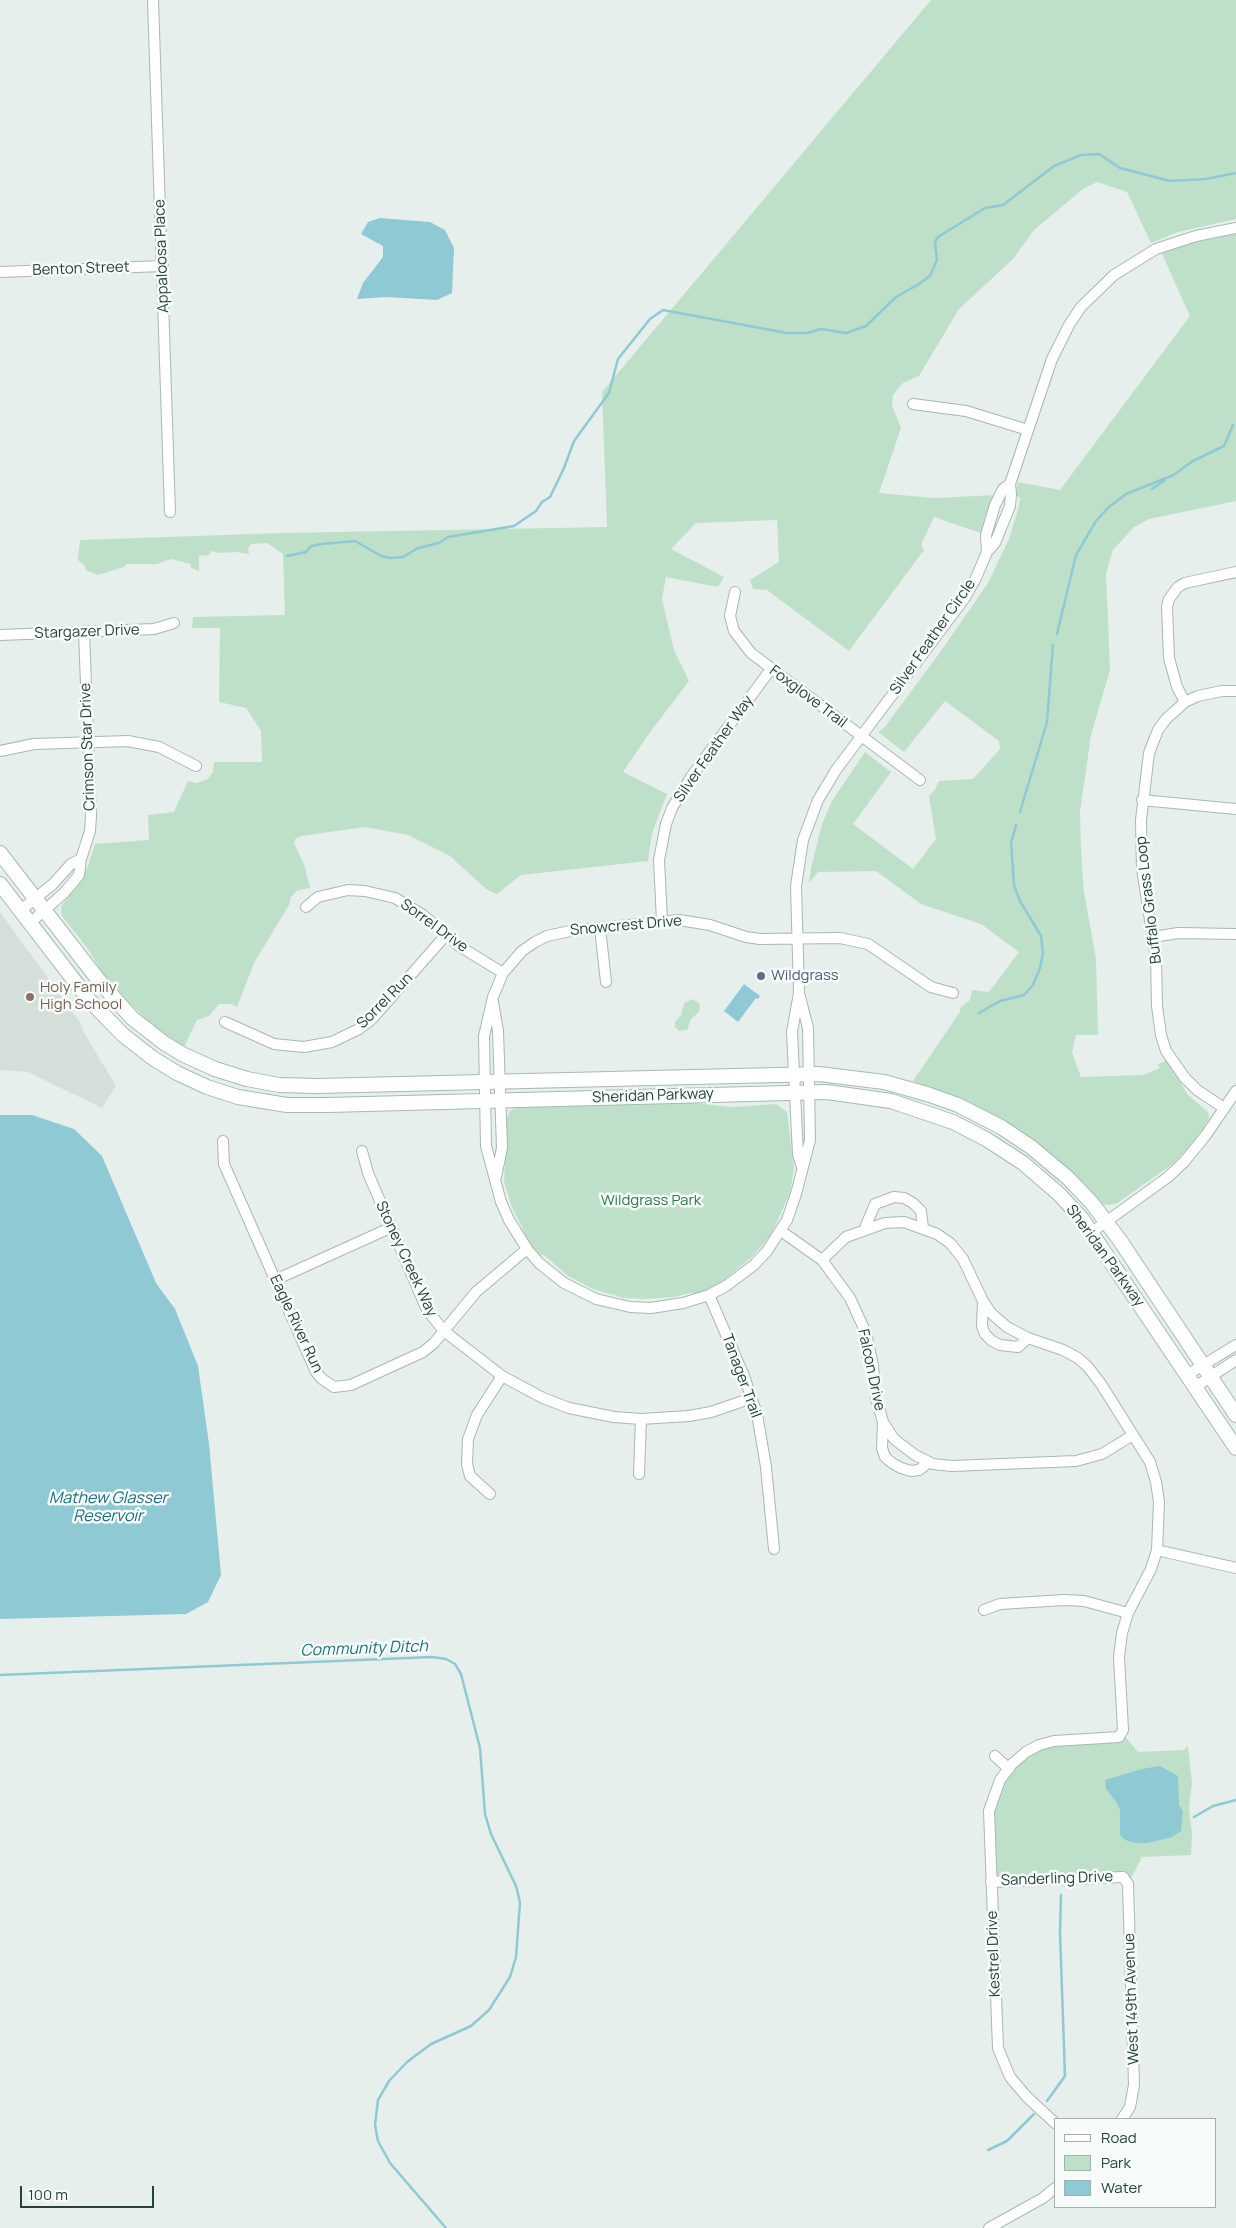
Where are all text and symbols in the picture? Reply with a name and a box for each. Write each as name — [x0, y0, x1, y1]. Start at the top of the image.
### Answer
street label: Appaloosa Place — [151, 199, 173, 313]
street label: Benton Street — [32, 258, 130, 280]
street label: Silver Feather Circle — [886, 576, 980, 698]
street label: Stargazer Drive — [34, 621, 140, 643]
street label: Foxglove Trail — [766, 662, 850, 732]
street label: Crimson Star Drive — [77, 683, 99, 811]
street label: Silver Feather Way — [670, 692, 758, 806]
street label: Buffalo Grass Loop — [1132, 835, 1166, 965]
street label: Sorrel Drive — [397, 895, 471, 957]
street label: Snowcrest Drive — [569, 912, 683, 940]
place label: Wildgrass — [771, 967, 839, 985]
street label: Sorrel Run — [353, 969, 417, 1033]
marker: Wildgrass — [755, 970, 767, 982]
place label: Holy Family High School — [40, 979, 122, 1014]
marker: Holy Family High School — [24, 991, 36, 1003]
street label: Sheridan Parkway — [592, 1085, 714, 1107]
park label: Wildgrass Park — [601, 1192, 701, 1210]
street label: Stoney Creek Way — [371, 1198, 441, 1320]
street label: Sheridan Parkway — [1062, 1201, 1148, 1311]
street label: Eagle River Run — [265, 1272, 327, 1376]
street label: Falcon Drive — [854, 1328, 888, 1412]
street label: Tanager Trail — [717, 1331, 765, 1421]
water label: Mathew Glasser Reservoir — [49, 1489, 167, 1527]
water label: Community Ditch — [300, 1637, 428, 1661]
street label: Sanderling Drive — [1001, 1868, 1113, 1890]
street label: Kestrel Drive — [983, 1910, 1005, 1998]
street label: West 149th Avenue — [1121, 1933, 1143, 2065]
legend — [1054, 2118, 1216, 2208]
text: Road — [1101, 2127, 1137, 2148]
text: Park — [1101, 2152, 1131, 2173]
scale bar — [22, 2176, 156, 2208]
text: Water — [1101, 2177, 1143, 2198]
text: 100 m — [28, 2184, 68, 2205]

